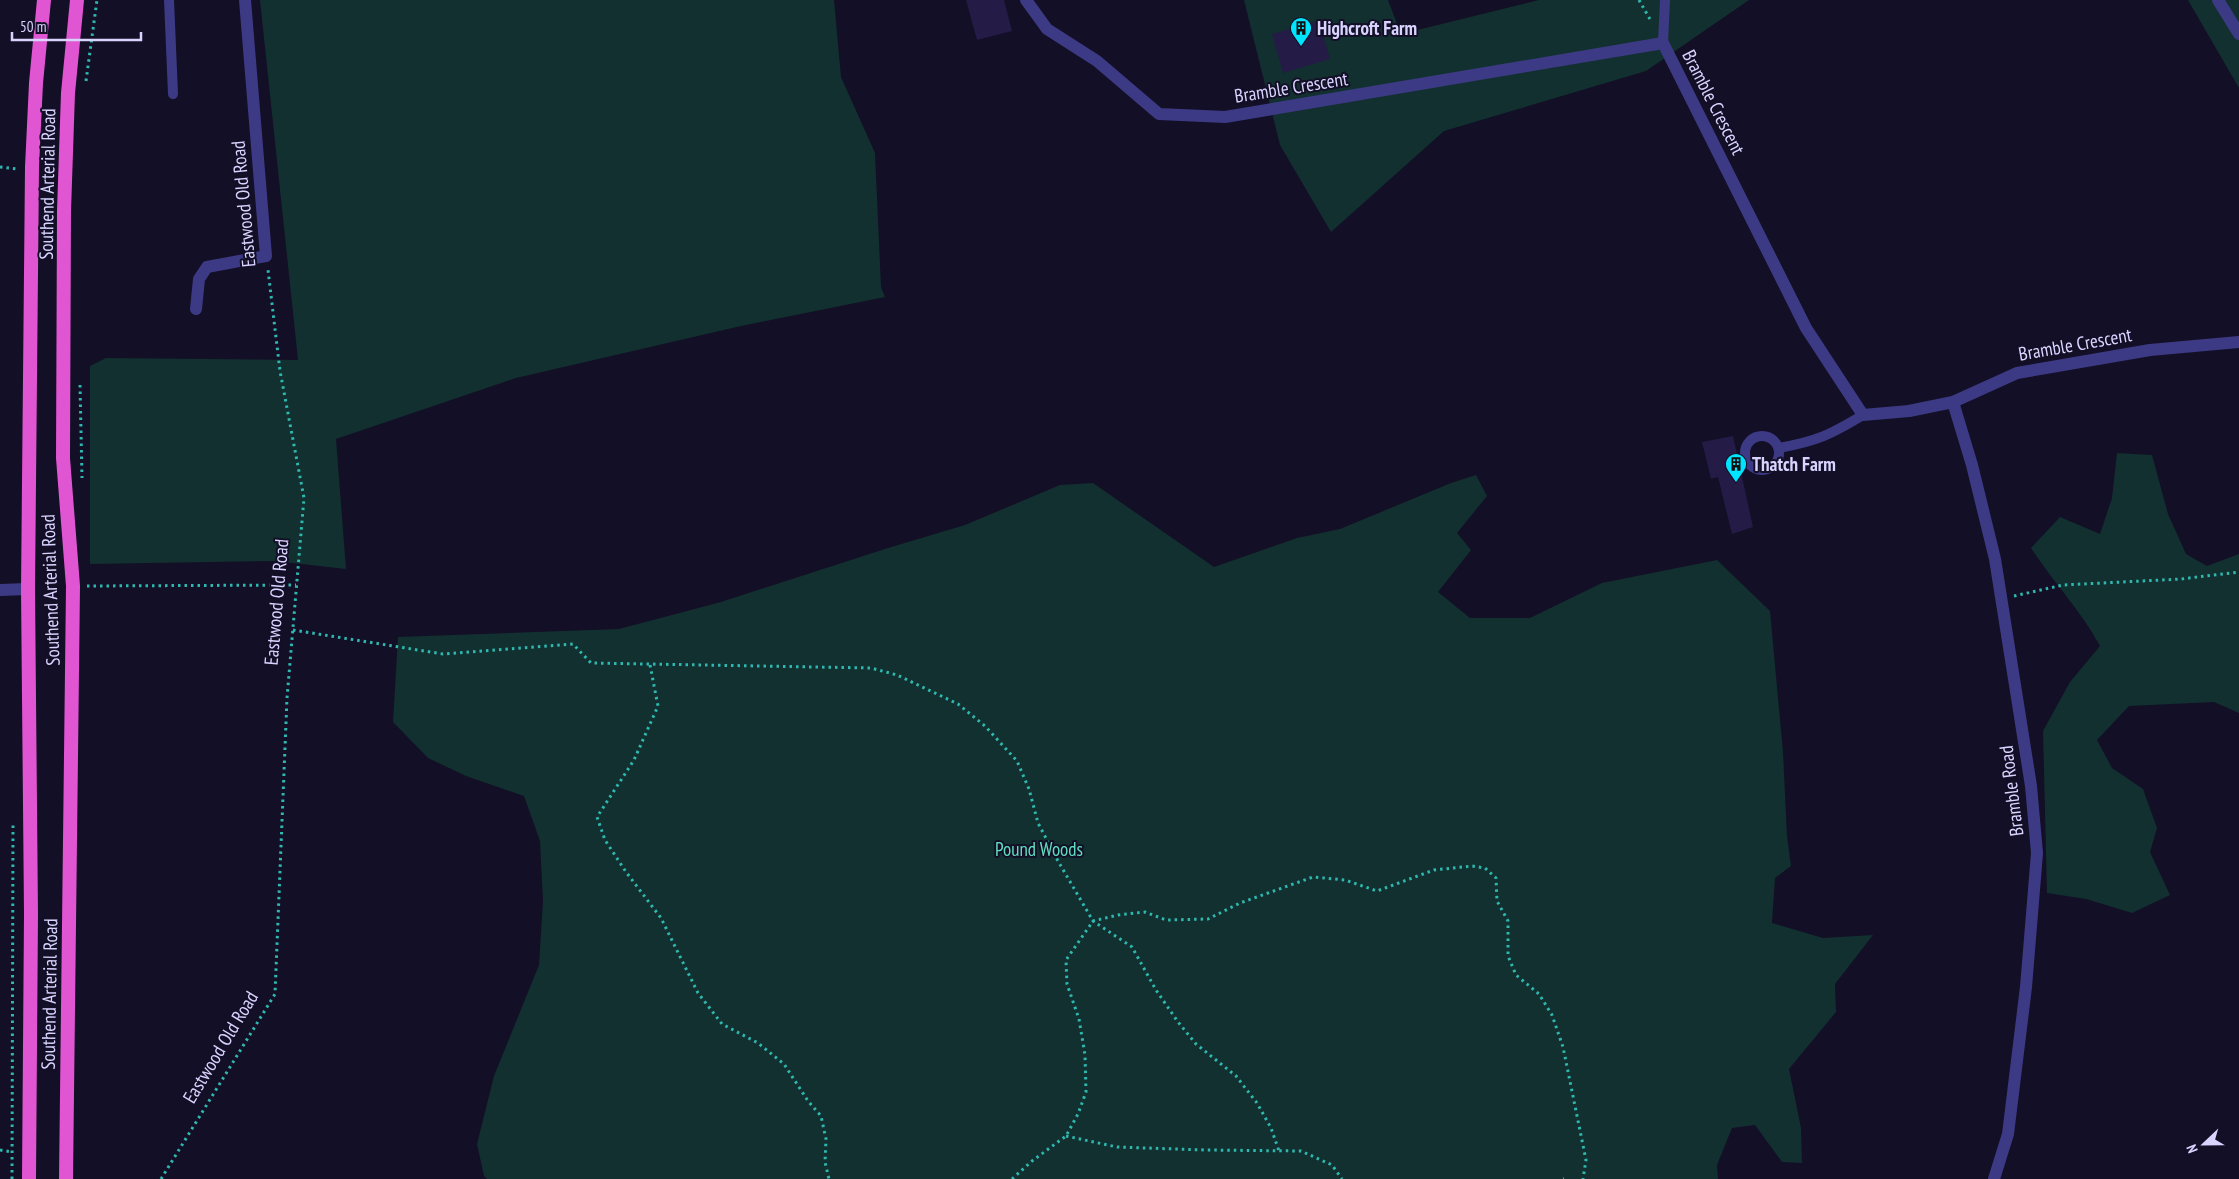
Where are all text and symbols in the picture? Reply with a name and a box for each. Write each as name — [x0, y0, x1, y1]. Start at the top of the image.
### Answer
scale bar — [12, 10, 141, 42]
building icon: Highcroft Farm — [1289, 16, 1313, 47]
place label: Highcroft Farm — [1317, 16, 1417, 40]
text: 50 m — [20, 17, 46, 36]
street label: Bramble Crescent — [1677, 46, 1751, 159]
street label: Bramble Crescent — [1233, 66, 1350, 108]
street label: Southend Arterial Road — [34, 108, 60, 260]
street label: Eastwood Old Road — [226, 140, 260, 268]
street label: Bramble Crescent — [2017, 322, 2134, 366]
building icon: Thatch Farm — [1724, 452, 1748, 483]
place label: Thatch Farm — [1752, 452, 1836, 476]
street label: Southend Arterial Road — [35, 514, 65, 666]
street label: Eastwood Old Road — [259, 538, 293, 666]
street label: Bramble Road — [1994, 744, 2028, 838]
park label: Pound Woods — [995, 837, 1083, 861]
street label: Southend Arterial Road — [36, 918, 62, 1070]
street label: Eastwood Old Road — [177, 987, 263, 1107]
north arrow — [2179, 1119, 2229, 1169]
text: N — [2182, 1142, 2202, 1156]

